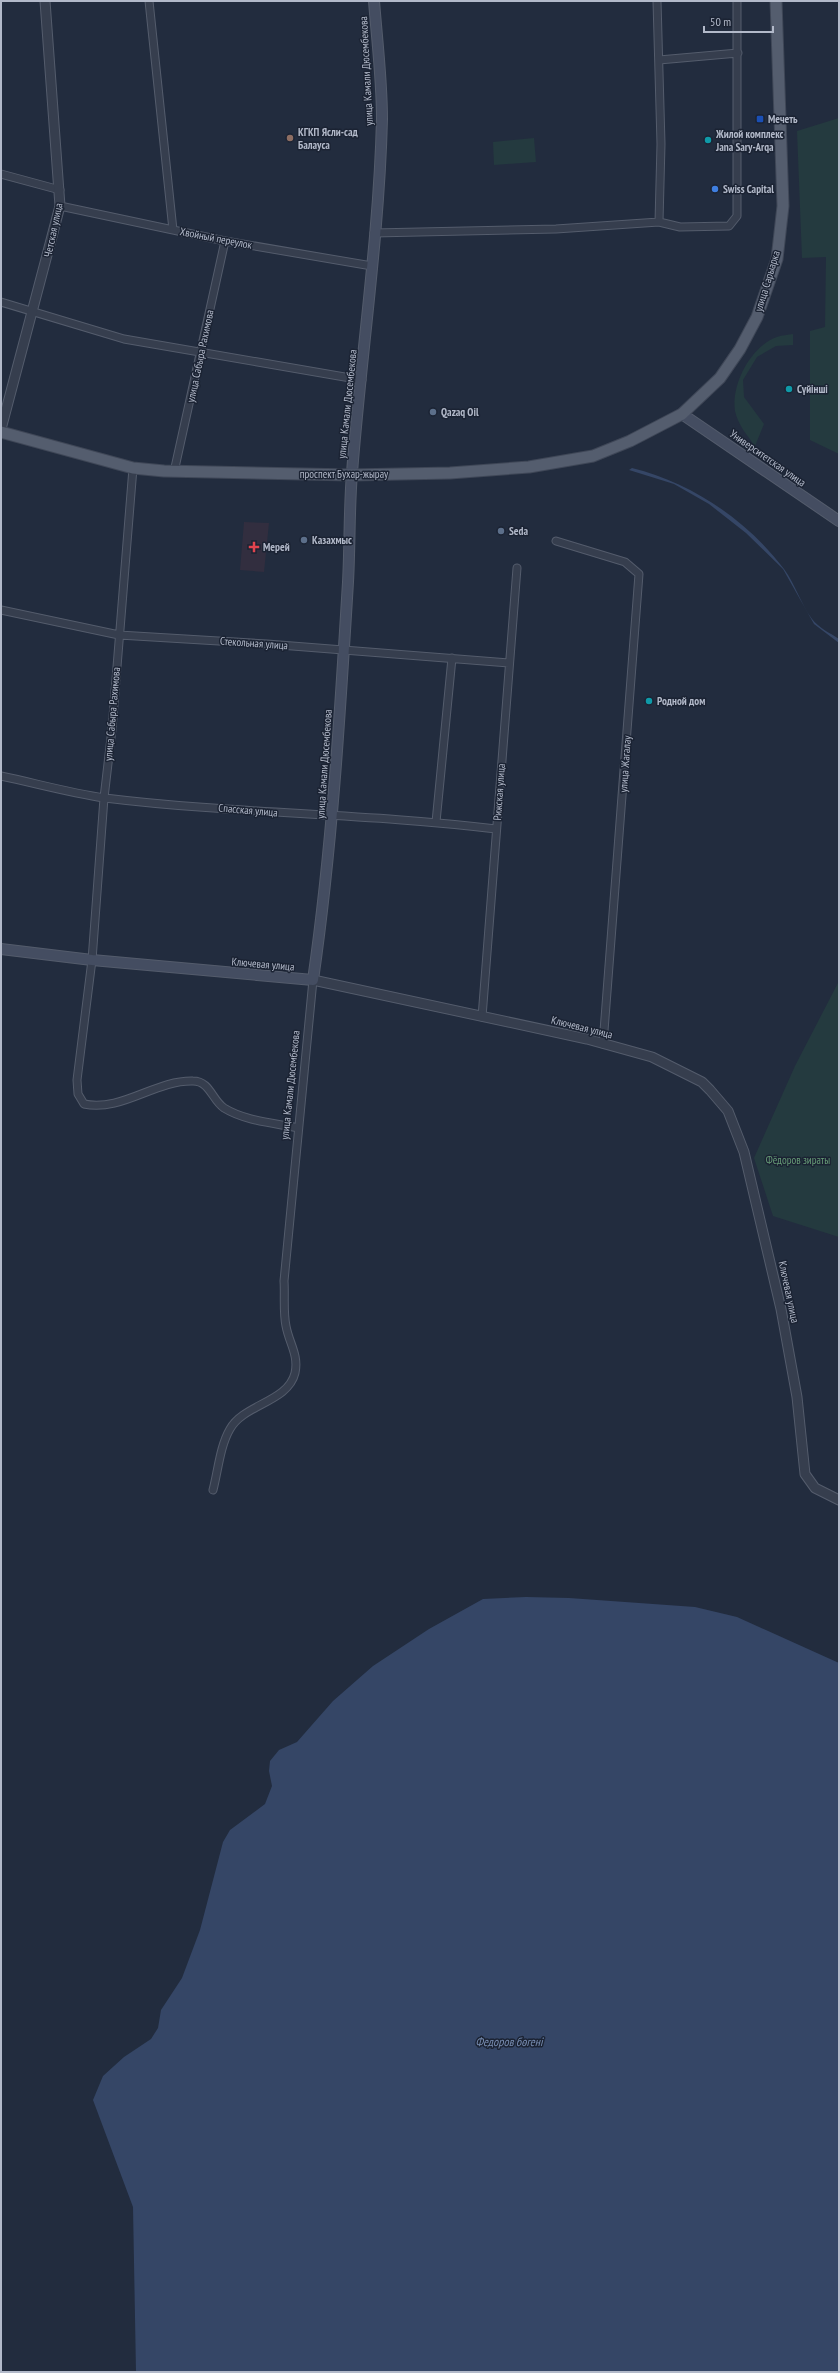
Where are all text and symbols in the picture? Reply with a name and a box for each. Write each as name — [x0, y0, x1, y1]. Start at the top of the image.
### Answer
scale bar — [704, 8, 773, 34]
text: 50 m — [710, 14, 731, 29]
street label: улица Камали Дюсембекова — [356, 16, 376, 126]
place label: Мечеть — [768, 112, 798, 126]
marker: Мечеть — [755, 114, 765, 124]
place label: КГКП Ясли-сад Балауса — [298, 125, 358, 152]
place label: Жилой комплекс Jana Sary-Arqa — [715, 127, 784, 154]
marker: КГКП Ясли-сад Балауса — [285, 133, 295, 143]
marker: Жилой комплекс Jana Sary-Arqa — [703, 135, 713, 145]
place label: Swiss Capital — [723, 182, 774, 196]
marker: Swiss Capital — [710, 184, 720, 194]
street label: Четская улица — [40, 202, 66, 258]
street label: Хвойный переулок — [179, 224, 254, 252]
street label: улица Сарыарка — [751, 249, 783, 313]
street label: улица Сабыра Рахимова — [183, 308, 217, 404]
street label: улица Камали Дюсембекова — [334, 349, 360, 459]
place label: Сүйінші — [797, 382, 828, 396]
marker: Сүйінші — [784, 384, 794, 394]
place label: Qazaq Oil — [441, 405, 479, 419]
marker: Qazaq Oil — [428, 407, 438, 417]
street label: Университетская улица — [727, 427, 809, 489]
street label: проспект Бухар-жырау — [300, 467, 389, 481]
place label: Seda — [509, 524, 528, 538]
marker: Seda — [496, 526, 506, 536]
place label: Казахмыс — [312, 533, 352, 547]
marker: Казахмыс — [299, 535, 309, 545]
place label: Мерей — [263, 540, 290, 554]
marker: Мерей — [248, 541, 260, 553]
street label: Стекольная улица — [219, 634, 289, 652]
street label: улица Сабыра Рахимова — [101, 666, 123, 762]
place label: Родной дом — [657, 694, 705, 708]
marker: Родной дом — [644, 696, 654, 706]
street label: улица Камали Дюсембекова — [313, 709, 335, 819]
street label: улица Жагалау — [616, 734, 634, 793]
street label: Рижская улица — [490, 763, 508, 821]
street label: Спасская улица — [218, 800, 278, 820]
street label: Ключевая улица — [231, 954, 295, 974]
street label: Ключевая улица — [550, 1013, 614, 1041]
street label: улица Камали Дюсембекова — [277, 1030, 303, 1140]
park label: Фёдоров зираты — [766, 1153, 830, 1167]
street label: Ключевая улица — [776, 1260, 802, 1324]
water label: Федоров бөгені — [475, 2034, 544, 2049]

